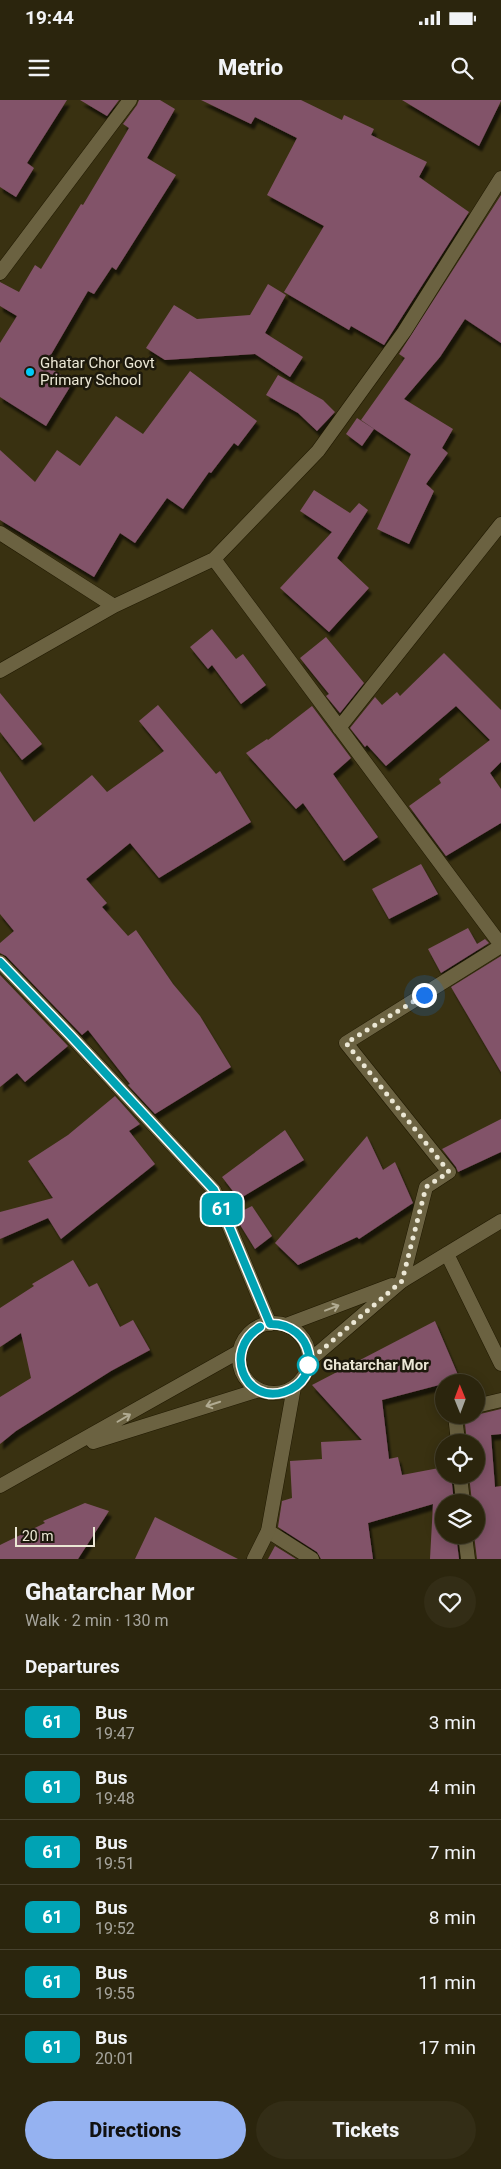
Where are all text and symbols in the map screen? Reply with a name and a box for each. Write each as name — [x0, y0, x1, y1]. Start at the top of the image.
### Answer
text: 19:44 — [25, 6, 74, 29]
icon: menu — [25, 54, 53, 82]
icon: search — [448, 54, 476, 82]
text: Metrio — [218, 55, 283, 80]
place label: Ghatar Chor Govt Primary School — [40, 354, 155, 389]
marker: Ghatar Chor Govt Primary School — [24, 366, 36, 378]
your location — [412, 983, 437, 1008]
line badge: 61 — [200, 1193, 244, 1225]
text: 61 — [212, 1198, 232, 1219]
one-way arrow — [323, 1303, 339, 1312]
marker: Ghatarchar Mor — [297, 1354, 319, 1376]
place label: Ghatarchar Mor — [323, 1356, 429, 1374]
north arrow — [435, 1374, 485, 1424]
map controls — [435, 1374, 485, 1544]
one-way arrow — [205, 1400, 221, 1410]
one-way arrow — [116, 1412, 130, 1422]
button: locate — [435, 1434, 485, 1484]
button: layers — [435, 1494, 485, 1544]
scale bar — [15, 1524, 95, 1547]
text: 20 m — [22, 1528, 54, 1544]
button: heart — [424, 1576, 476, 1628]
text: Ghatarchar Mor — [25, 1578, 195, 1606]
text: Walk · 2 min · 130 m — [25, 1611, 169, 1630]
text: Departures — [25, 1655, 120, 1678]
text: Bus — [95, 1701, 128, 1724]
text: 61 — [42, 1711, 63, 1732]
text: 3 min — [429, 1711, 476, 1734]
text: 19:47 — [95, 1724, 135, 1743]
text: Bus — [95, 1766, 128, 1789]
text: 61 — [42, 1776, 63, 1797]
text: 4 min — [429, 1776, 476, 1799]
text: 19:48 — [95, 1789, 135, 1808]
text: Bus — [95, 1831, 128, 1854]
text: 61 — [42, 1841, 63, 1862]
text: 7 min — [429, 1841, 476, 1864]
text: 19:51 — [95, 1854, 135, 1873]
text: Bus — [95, 1896, 128, 1919]
text: 61 — [42, 1906, 63, 1927]
text: 8 min — [429, 1906, 476, 1929]
text: 19:52 — [95, 1919, 135, 1938]
text: Bus — [95, 1961, 128, 1984]
text: 61 — [42, 1971, 63, 1992]
text: 11 min — [418, 1971, 476, 1994]
text: 19:55 — [95, 1984, 135, 2003]
text: Bus — [95, 2026, 128, 2049]
text: 61 — [42, 2036, 63, 2057]
text: 17 min — [418, 2036, 476, 2059]
text: 20:01 — [95, 2049, 135, 2068]
button: Directions — [25, 2101, 246, 2159]
button: Tickets — [256, 2101, 476, 2159]

